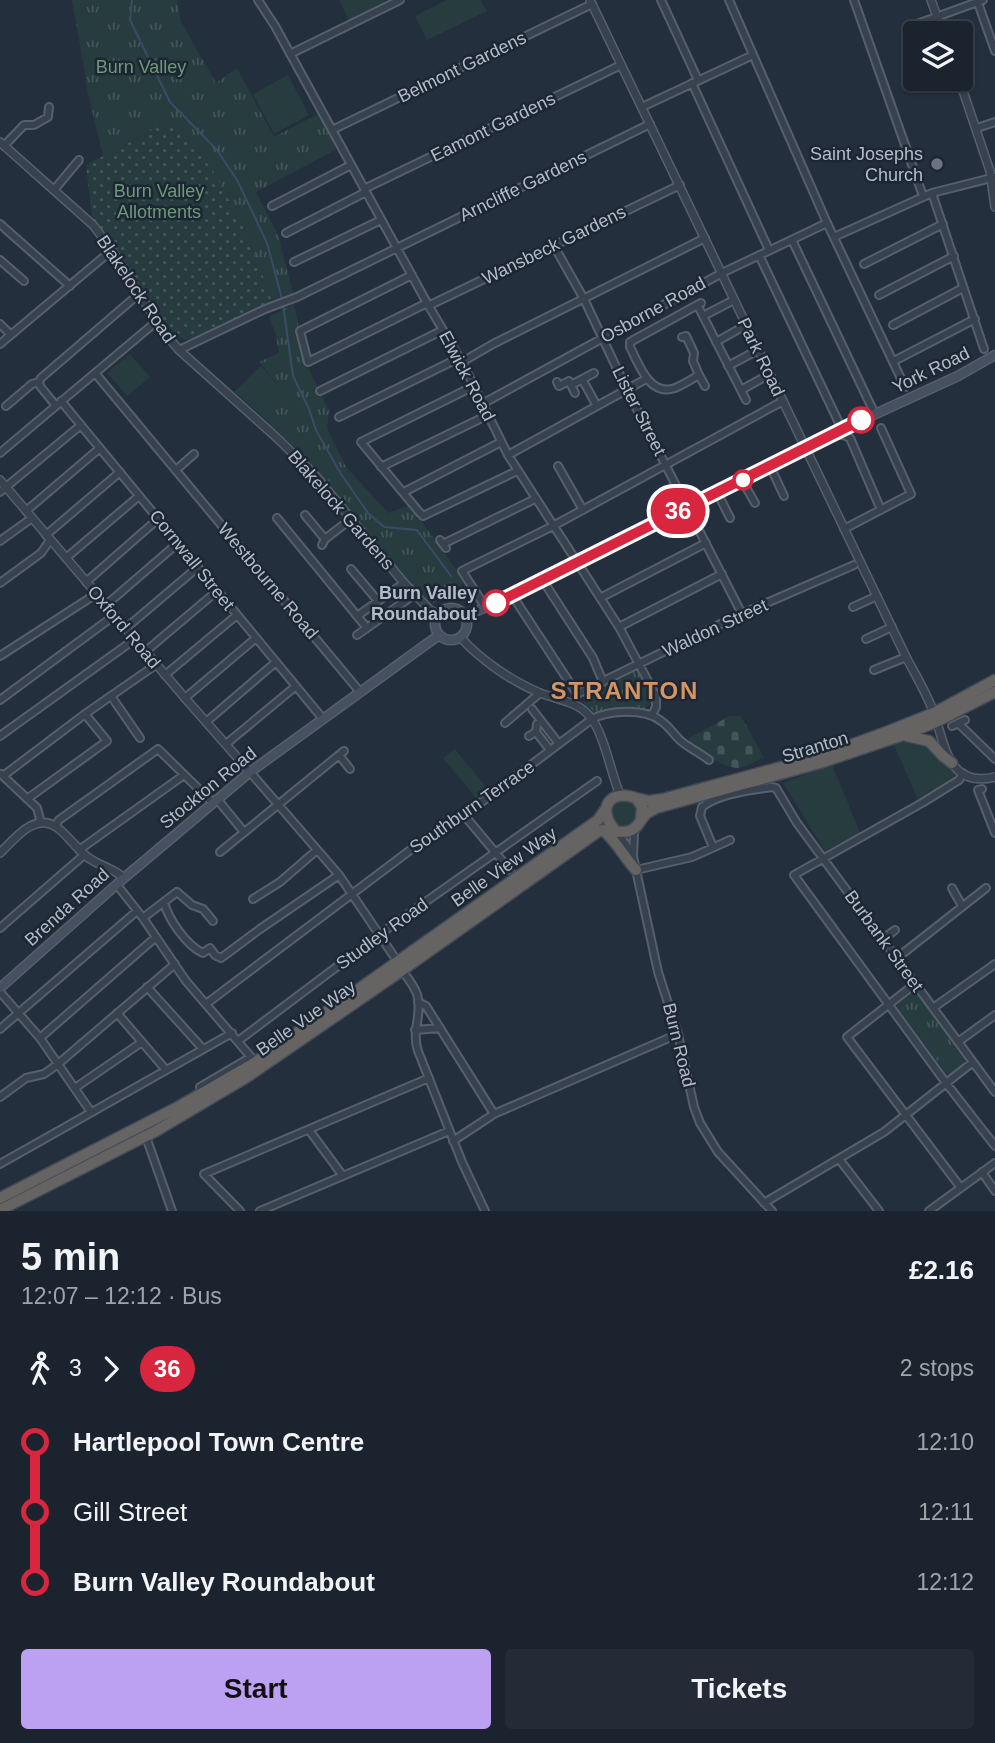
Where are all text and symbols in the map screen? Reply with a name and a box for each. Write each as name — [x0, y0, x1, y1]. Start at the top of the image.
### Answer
map controls — [903, 21, 973, 91]
button: layers — [903, 21, 973, 91]
street label: Belmont Gardens — [395, 27, 529, 107]
park label: Burn Valley — [96, 57, 186, 77]
street label: Eamont Gardens — [427, 88, 559, 166]
place label: Saint Josephs Church — [810, 144, 923, 185]
street label: Arncliffe Gardens — [456, 147, 590, 225]
marker: Saint Josephs Church — [929, 156, 945, 172]
park label: Burn Valley Allotments — [114, 181, 204, 222]
street label: Wansbeck Gardens — [479, 202, 629, 288]
street label: Blakelock Road — [93, 232, 179, 346]
street label: Osborne Road — [597, 273, 709, 347]
street label: Park Road — [733, 314, 789, 400]
street label: Elwick Road — [435, 328, 499, 424]
street label: York Road — [889, 343, 973, 397]
street label: Lister Street — [608, 363, 670, 459]
unlabelled marker — [848, 407, 874, 433]
street label: Blakelock Gardens — [284, 446, 398, 574]
unlabelled marker — [733, 470, 753, 490]
line badge: 36 — [646, 488, 710, 534]
text: 36 — [665, 497, 691, 524]
street label: Cornwall Street — [146, 506, 238, 614]
street label: Westbourne Road — [214, 519, 322, 643]
street label: Oxford Road — [84, 581, 164, 673]
place label: Burn Valley Roundabout — [371, 583, 477, 624]
marker: Burn Valley Roundabout — [483, 590, 509, 616]
street label: Waldon Street — [659, 595, 771, 661]
district label: STRANTON — [551, 677, 699, 704]
street label: Stranton — [780, 727, 850, 767]
street label: Stockton Road — [156, 743, 260, 833]
street label: Southburn Terrace — [406, 756, 538, 858]
street label: Belle View Way — [447, 823, 561, 911]
street label: Brenda Road — [21, 864, 113, 950]
street label: Burbank Street — [841, 887, 927, 995]
street label: Studley Road — [332, 894, 432, 974]
street label: Belle Vue Way — [252, 976, 360, 1060]
street label: Burn Road — [659, 1001, 699, 1089]
text: 5 min — [21, 1236, 120, 1278]
text: £2.16 — [909, 1255, 974, 1285]
text: 12:07 – 12:12 · Bus — [21, 1283, 222, 1309]
icon: walk — [21, 1350, 59, 1388]
icon: forward — [92, 1350, 130, 1388]
text: 3 — [69, 1355, 82, 1381]
text: 36 — [154, 1355, 181, 1382]
text: 2 stops — [900, 1355, 974, 1381]
text: Hartlepool Town Centre — [73, 1427, 364, 1457]
text: 12:10 — [916, 1429, 974, 1455]
text: Gill Street — [73, 1497, 187, 1527]
text: 12:11 — [918, 1499, 974, 1525]
text: Burn Valley Roundabout — [73, 1567, 375, 1597]
text: 12:12 — [916, 1569, 974, 1595]
button: Start — [21, 1649, 491, 1729]
button: Tickets — [505, 1649, 974, 1729]

